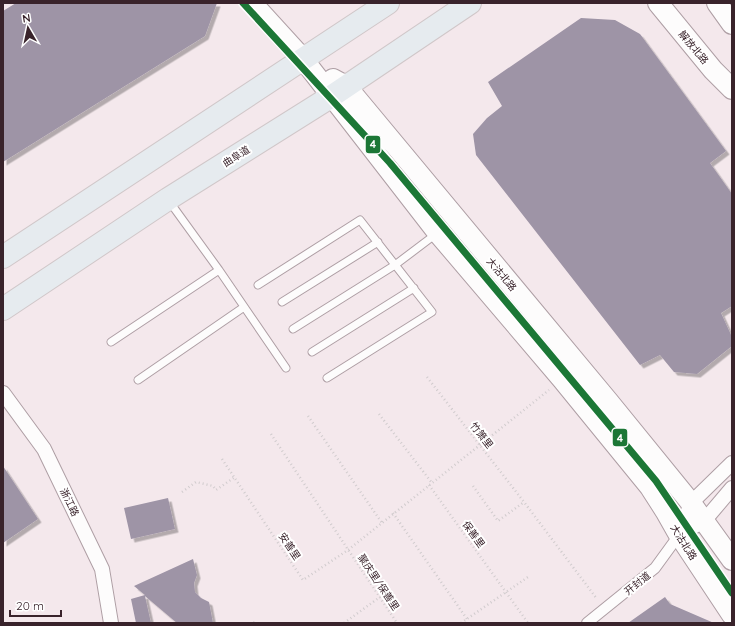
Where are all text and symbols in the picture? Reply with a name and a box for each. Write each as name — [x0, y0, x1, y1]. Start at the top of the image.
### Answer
north arrow — [8, 8, 48, 48]
text: N — [21, 11, 32, 26]
street label: 解放北路 — [676, 28, 711, 67]
line badge: 4 — [365, 135, 381, 154]
text: 4 — [370, 137, 377, 151]
street label: 曲阜道 — [220, 143, 252, 170]
street label: 大沽北路 — [484, 255, 519, 294]
street label: 竹箫里 — [467, 419, 496, 451]
line badge: 4 — [612, 428, 628, 447]
text: 4 — [617, 431, 624, 445]
street label: 浙江路 — [57, 486, 82, 519]
street label: 保善里 — [460, 518, 488, 550]
street label: 大沽北路 — [667, 522, 700, 563]
street label: 安善里 — [276, 530, 303, 562]
street label: 聚庆里/保善里 — [355, 552, 402, 613]
street label: 开封道 — [622, 569, 653, 598]
scale bar — [10, 592, 61, 618]
text: 20 m — [16, 598, 44, 613]

